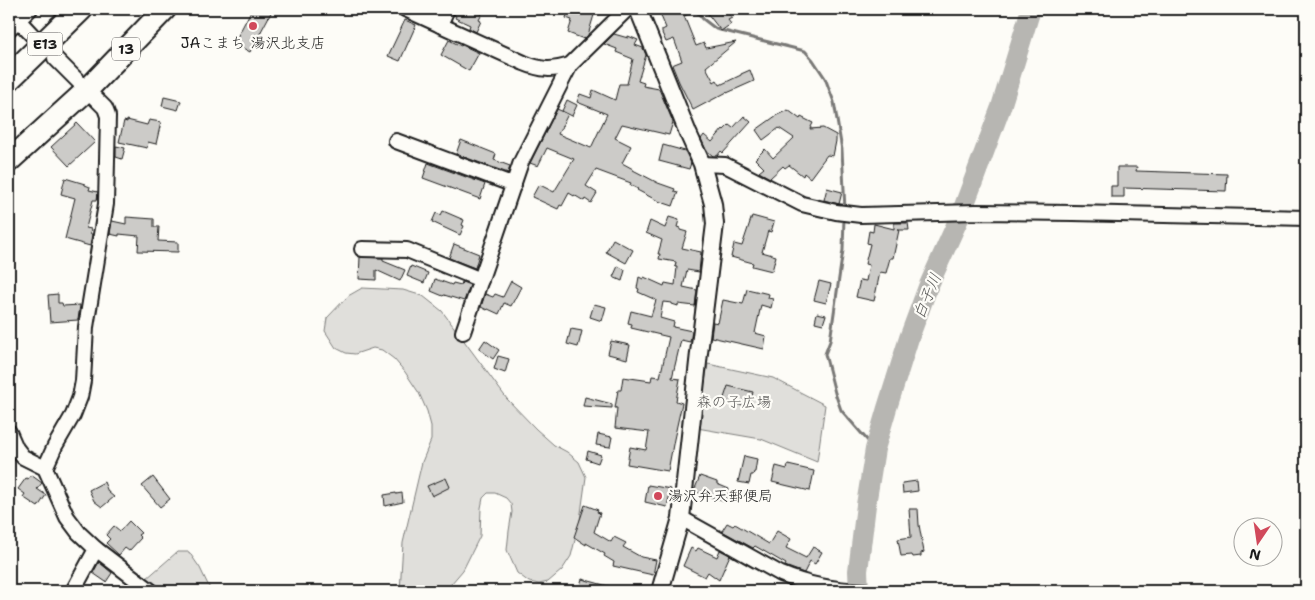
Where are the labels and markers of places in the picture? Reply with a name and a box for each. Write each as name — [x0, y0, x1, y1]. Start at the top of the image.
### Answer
marker: JAこまち 湯沢北支店 — [247, 20, 259, 32]
place label: JAこまち 湯沢北支店 — [181, 33, 325, 53]
place label: 湯沢弁天郵便局 — [668, 486, 773, 506]
marker: 湯沢弁天郵便局 — [652, 490, 664, 502]

